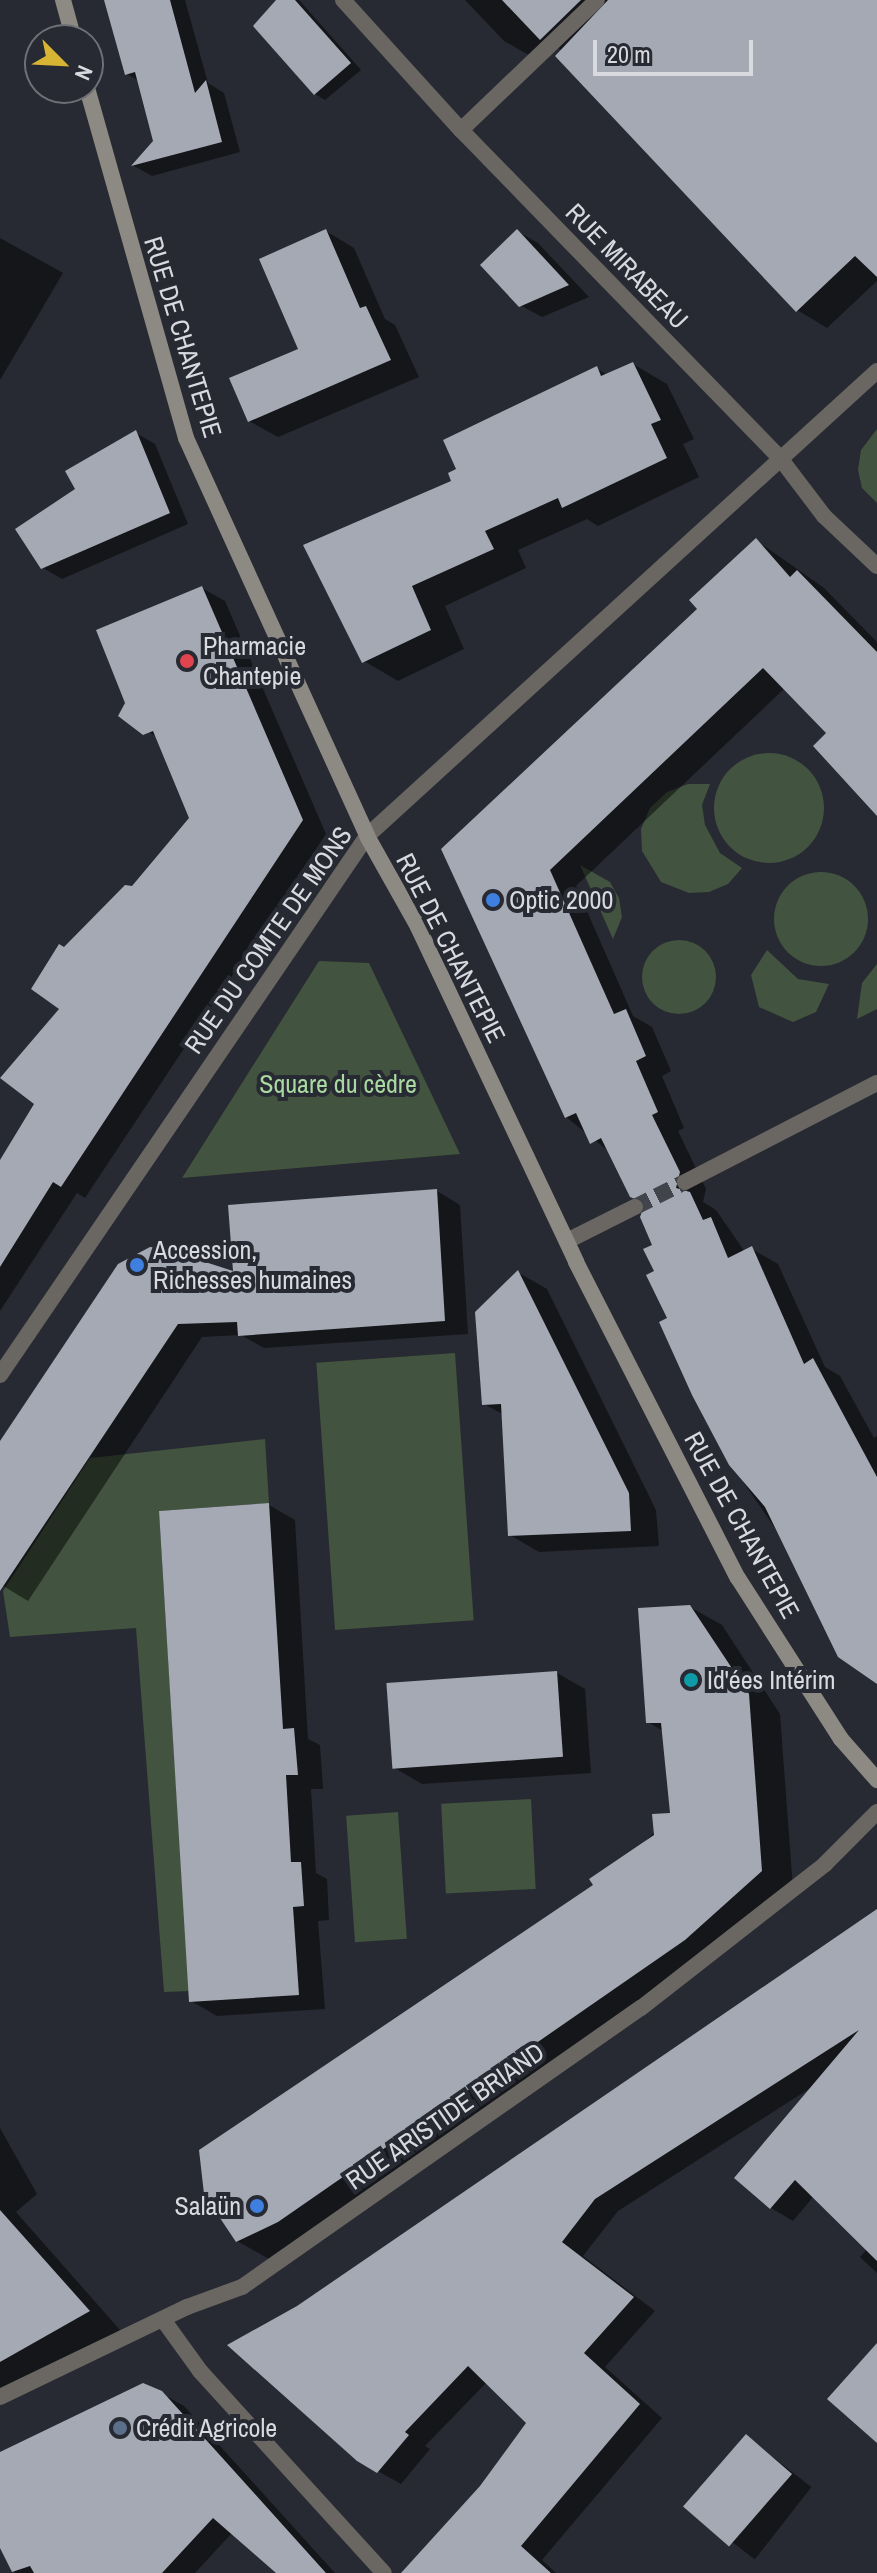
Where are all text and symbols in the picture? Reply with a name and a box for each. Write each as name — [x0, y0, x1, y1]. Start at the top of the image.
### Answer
north arrow — [24, 24, 104, 104]
scale bar — [597, 24, 757, 74]
text: 20 m — [607, 38, 651, 70]
text: N — [68, 61, 100, 85]
street label: RUE MIRABEAU — [559, 197, 695, 335]
street label: RUE DE CHANTEPIE — [138, 233, 228, 441]
place label: Pharmacie Chantepie — [203, 630, 306, 692]
marker: Pharmacie Chantepie — [178, 652, 196, 670]
street label: RUE DU COMTE DE MONS — [178, 820, 358, 1060]
street label: RUE DE CHANTEPIE — [390, 848, 512, 1048]
place label: Optic 2000 — [509, 884, 613, 916]
marker: Optic 2000 — [484, 891, 502, 909]
park label: Square du cèdre — [259, 1068, 417, 1100]
place label: Accession, Richesses humaines — [153, 1234, 352, 1296]
marker: Accession, Richesses humaines — [128, 1256, 146, 1274]
street label: RUE DE CHANTEPIE — [678, 1426, 806, 1624]
place label: Id'ées Intérim — [707, 1664, 836, 1696]
marker: Id'ées Intérim — [682, 1671, 700, 1689]
street label: RUE ARISTIDE BRIAND — [339, 2036, 551, 2196]
place label: Salaün — [175, 2190, 241, 2222]
marker: Salaün — [248, 2197, 266, 2215]
place label: Crédit Agricole — [136, 2412, 278, 2444]
marker: Crédit Agricole — [111, 2419, 129, 2437]

